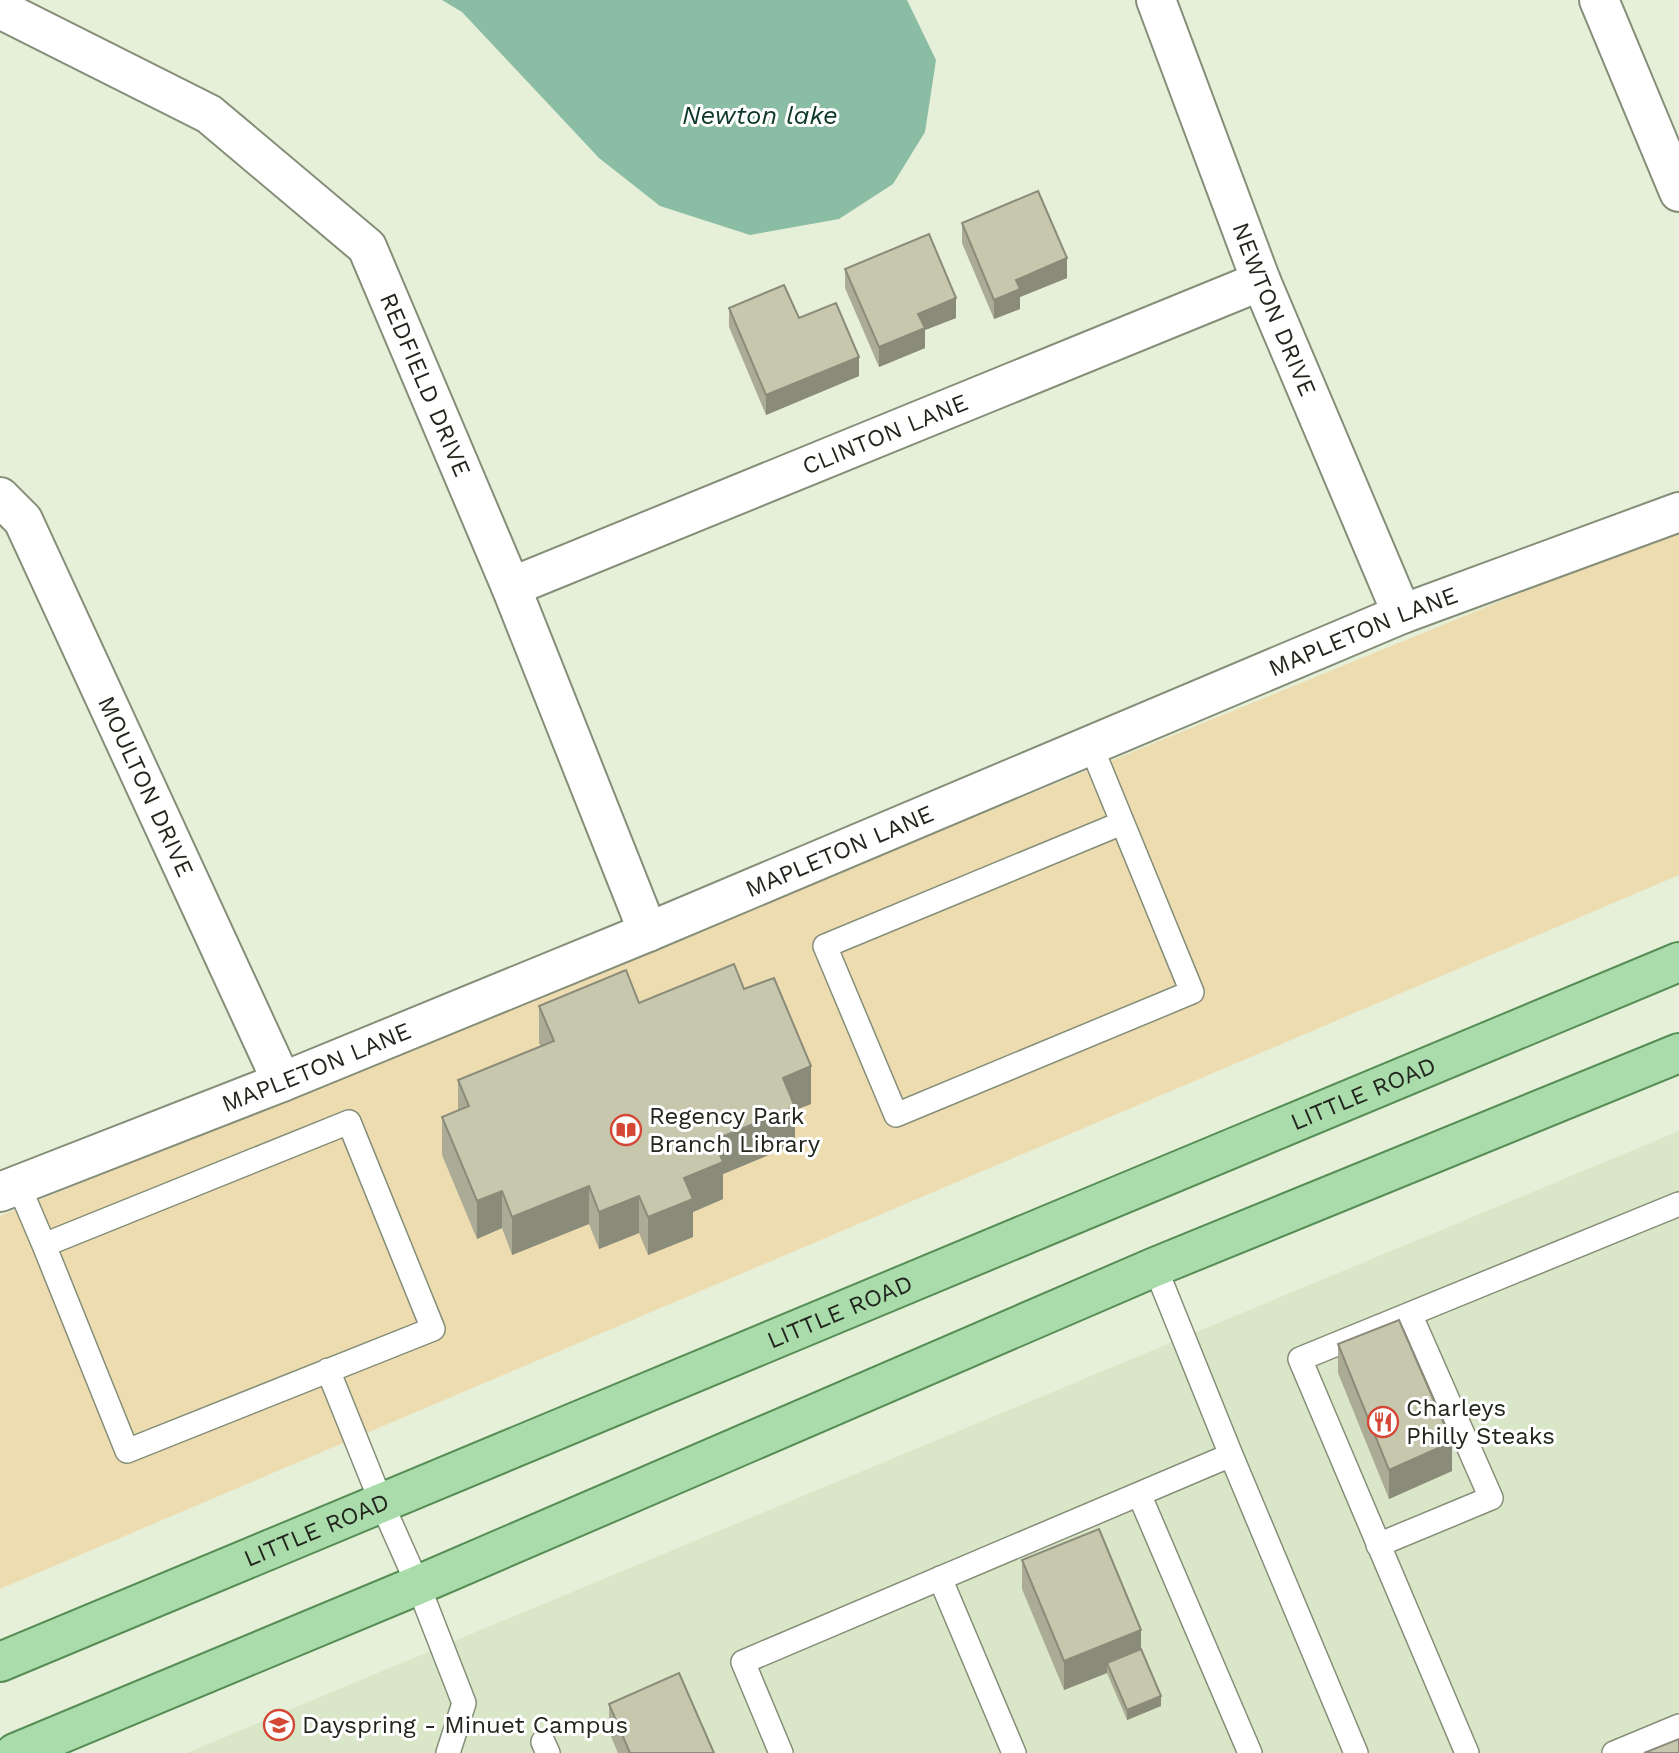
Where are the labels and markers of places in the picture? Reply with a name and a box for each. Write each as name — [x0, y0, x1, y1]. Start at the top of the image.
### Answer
place label: Regency Park Branch Library — [649, 1102, 821, 1158]
library icon: Regency Park Branch Library — [609, 1113, 643, 1147]
place label: Charleys Philly Steaks — [1406, 1394, 1555, 1450]
restaurant icon: Charleys Philly Steaks — [1366, 1405, 1400, 1439]
school or university icon: Dayspring - Minuet Campus — [262, 1708, 296, 1742]
place label: Dayspring - Minuet Campus — [302, 1711, 628, 1739]

